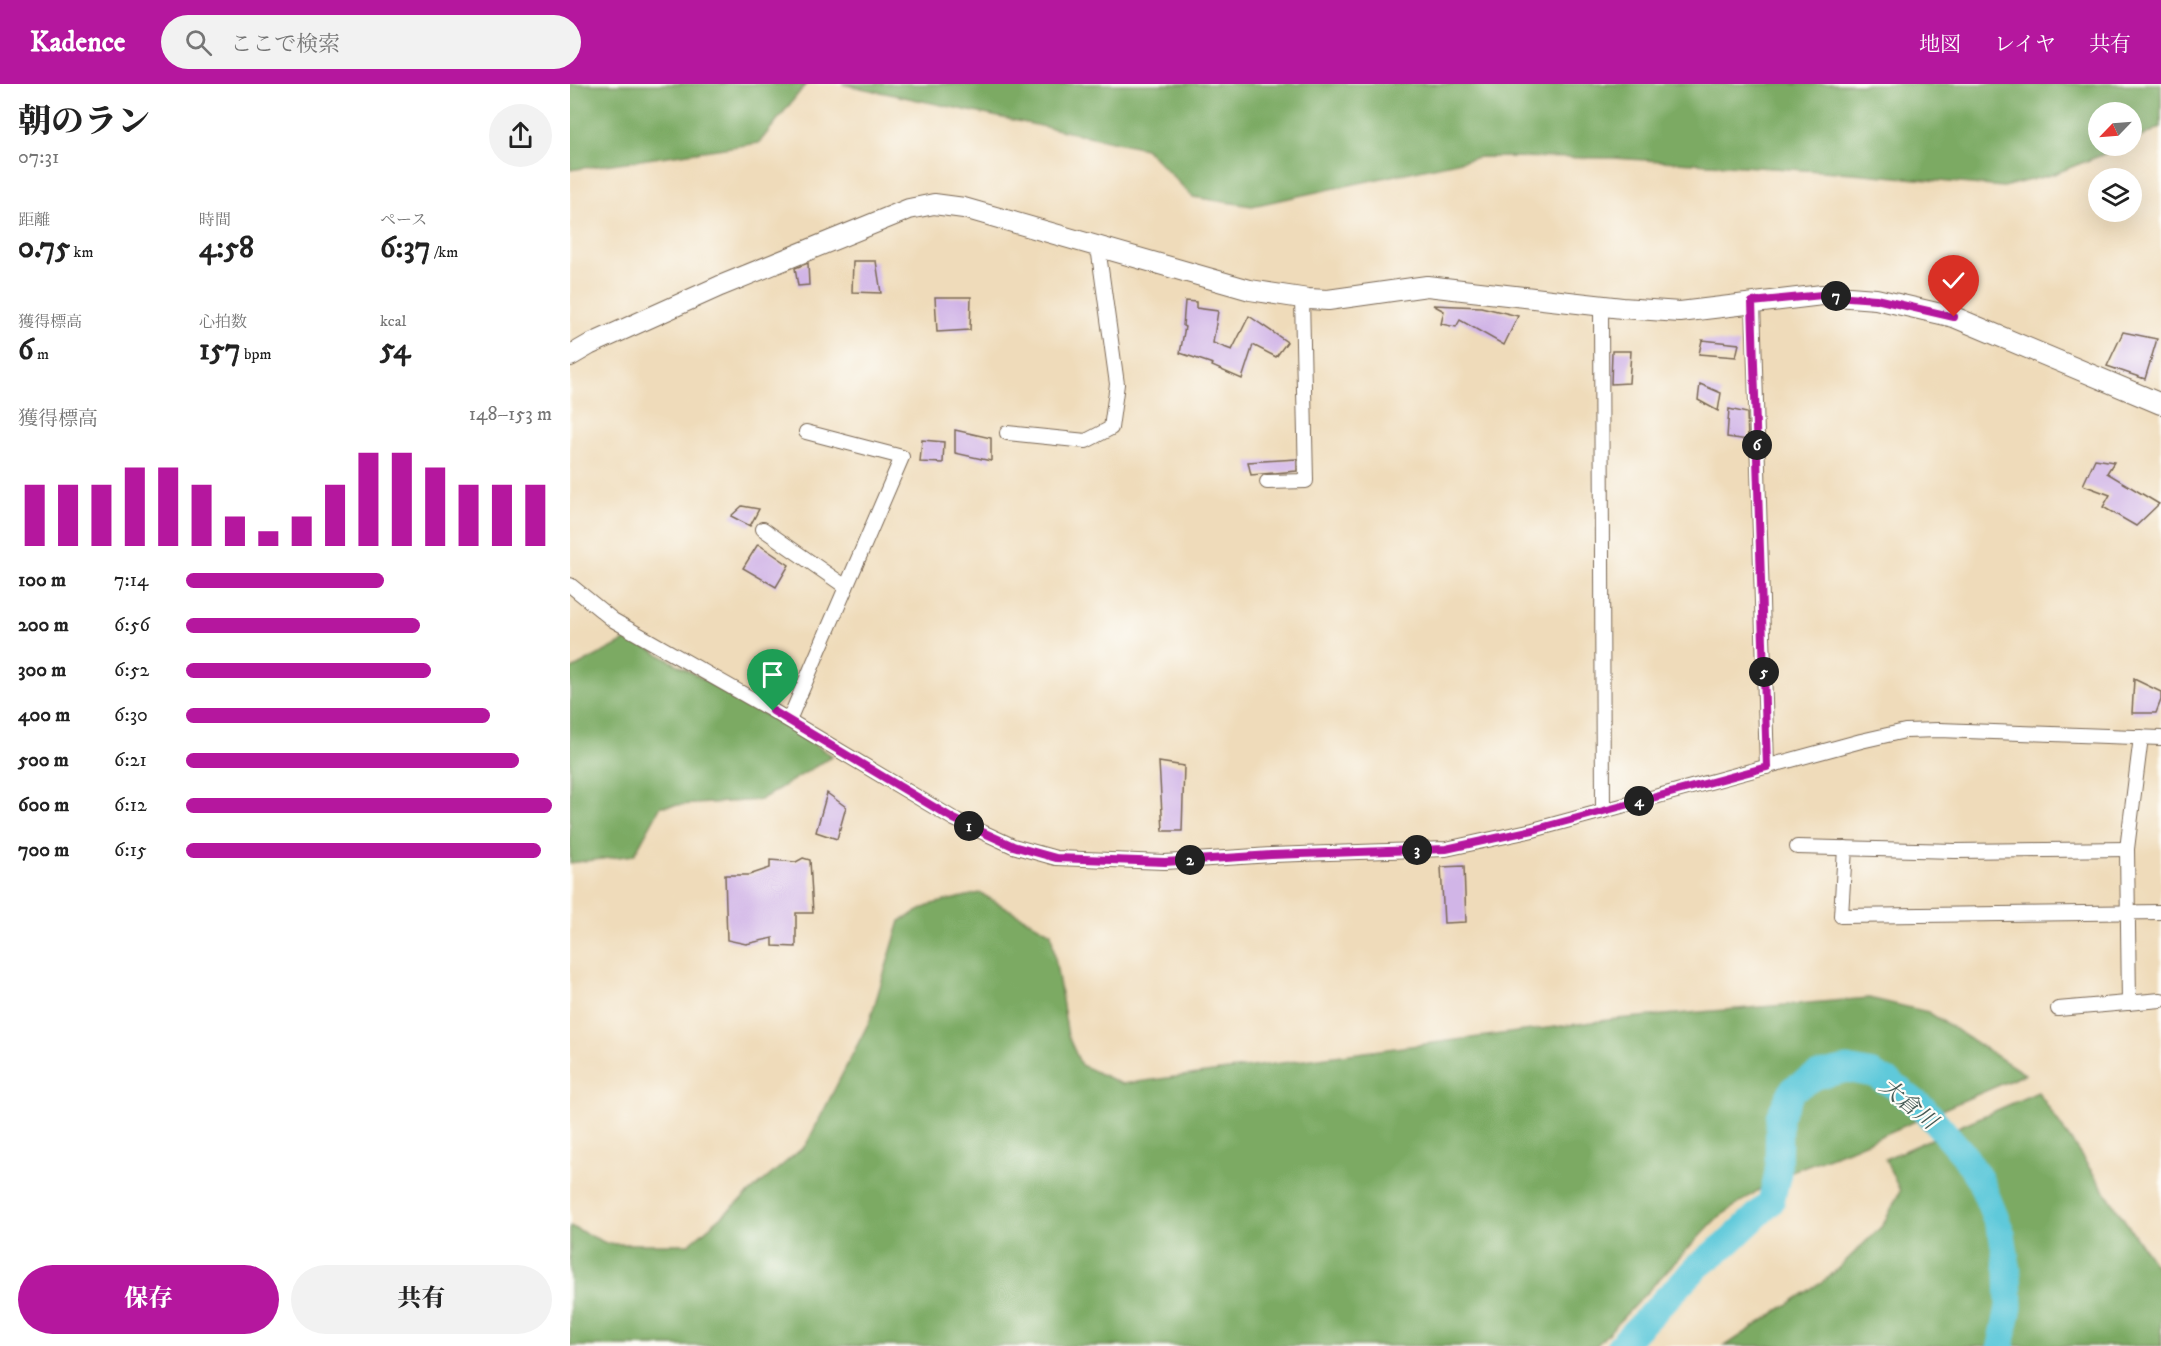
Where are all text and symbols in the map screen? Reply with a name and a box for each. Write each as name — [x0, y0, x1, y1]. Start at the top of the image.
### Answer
search box — [161, 15, 581, 69]
text: Kadence — [30, 25, 125, 60]
icon: search — [182, 26, 215, 59]
text: ここで検索 — [230, 31, 340, 58]
text: 地図 — [1919, 32, 1961, 58]
text: レイヤ — [1994, 32, 2056, 58]
text: 共有 — [2089, 32, 2131, 58]
text: 朝のラン — [18, 102, 150, 143]
north arrow — [2088, 102, 2142, 156]
map controls — [2088, 102, 2142, 222]
button: share — [489, 104, 552, 167]
text: 07:31 — [18, 145, 59, 170]
button: layers — [2088, 168, 2142, 222]
text: 距離 — [18, 210, 50, 230]
text: 時間 — [199, 210, 231, 230]
text: ペース — [380, 210, 427, 230]
text: 0.75 — [18, 230, 70, 267]
text: 4:58 — [199, 230, 254, 267]
text: 6:37 — [380, 230, 430, 267]
text: km — [70, 242, 93, 262]
text: /km — [430, 242, 458, 262]
pin — [1928, 255, 1979, 317]
icon: check — [1937, 264, 1970, 297]
pin: 7 — [1821, 281, 1851, 311]
text: 7 — [1832, 286, 1840, 306]
text: kcal — [380, 311, 406, 331]
text: 獲得標高 — [18, 312, 82, 332]
text: 心拍数 — [199, 312, 247, 332]
text: 54 — [380, 331, 411, 368]
text: 6 — [18, 332, 34, 369]
text: 157 — [199, 332, 241, 369]
text: m — [34, 344, 49, 364]
text: bpm — [241, 344, 272, 364]
text: 148–153 m — [469, 402, 552, 427]
text: 獲得標高 — [18, 407, 98, 432]
pin: 6 — [1742, 430, 1772, 460]
text: 6 — [1753, 435, 1761, 455]
text: 100 m — [18, 568, 66, 593]
text: 7:14 — [114, 568, 149, 593]
text: 200 m — [18, 613, 69, 638]
text: 6:56 — [114, 613, 150, 638]
pin — [747, 649, 798, 711]
pin: 5 — [1749, 657, 1779, 687]
text: 300 m — [18, 658, 66, 683]
text: 6:52 — [114, 658, 149, 683]
icon: arrive — [756, 658, 789, 691]
text: 5 — [1760, 662, 1768, 682]
text: 400 m — [18, 703, 70, 728]
text: 6:30 — [114, 703, 148, 728]
text: 500 m — [18, 748, 69, 773]
text: 6:21 — [114, 748, 147, 773]
pin: 4 — [1624, 786, 1654, 816]
text: 4 — [1634, 791, 1644, 811]
text: 600 m — [18, 793, 69, 818]
text: 6:12 — [114, 793, 147, 818]
pin: 1 — [954, 811, 984, 841]
text: 1 — [966, 816, 972, 836]
pin: 3 — [1402, 835, 1432, 865]
text: 700 m — [18, 838, 69, 863]
text: 6:15 — [114, 838, 147, 863]
text: 3 — [1414, 840, 1420, 860]
pin: 2 — [1175, 845, 1205, 875]
text: 2 — [1186, 850, 1194, 870]
water label: 大倉川 — [1874, 1073, 1944, 1137]
button: 保存 — [18, 1265, 279, 1334]
button: 共有 — [291, 1265, 552, 1334]

